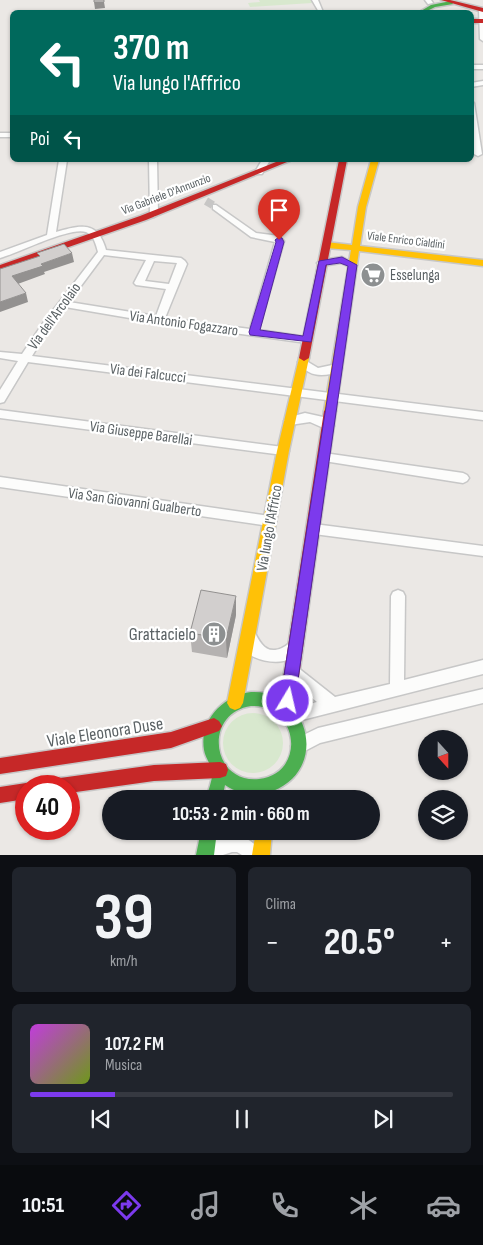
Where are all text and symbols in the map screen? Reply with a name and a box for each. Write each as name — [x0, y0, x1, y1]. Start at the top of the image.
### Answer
text: 370 m — [113, 27, 189, 70]
icon: left — [30, 30, 95, 95]
text: Via lungo l'Affrico — [113, 70, 241, 97]
icon: left — [59, 125, 87, 153]
text: Poi — [30, 128, 49, 151]
street label: Via Gabriele D'Annunzio — [119, 171, 213, 218]
pin — [258, 189, 300, 240]
icon: arrive — [265, 196, 293, 224]
street label: Viale Enrico Cialdini — [366, 228, 446, 253]
supermarket icon: Esselunga — [360, 262, 386, 288]
place label: Esselunga — [390, 266, 440, 285]
street label: Via dell'Arcolaio — [24, 279, 85, 354]
street label: Via Antonio Fogazzaro — [128, 306, 239, 341]
street label: Via dei Falcucci — [109, 359, 187, 388]
street label: Via Giuseppe Barellai — [88, 417, 194, 450]
street label: Via lungo l'Affrico — [253, 483, 286, 573]
street label: Via San Giovanni Gualberto — [67, 484, 203, 521]
building icon: Grattacielo — [201, 621, 227, 647]
place label: Grattacielo — [129, 624, 196, 645]
position arrow — [261, 674, 313, 726]
street label: Viale Eleonora Duse — [46, 713, 165, 752]
north arrow — [418, 730, 468, 780]
map controls — [418, 730, 468, 840]
speed limit sign: 40 — [15, 775, 80, 840]
button: layers — [418, 790, 468, 840]
text: 10:53 · 2 min · 660 m — [173, 803, 309, 826]
text: 39 — [94, 880, 154, 958]
text: Clima — [266, 895, 296, 914]
text: 20.5° — [324, 920, 395, 965]
text: − — [266, 926, 279, 959]
text: + — [439, 926, 453, 959]
text: km/h — [110, 952, 138, 971]
text: 107.2 FM — [105, 1033, 164, 1056]
text: Musica — [105, 1056, 142, 1075]
icon: previous — [87, 1105, 115, 1133]
icon: pause — [228, 1105, 256, 1133]
icon: next — [369, 1105, 397, 1133]
icon: directions — [109, 1188, 144, 1223]
icon: music — [188, 1188, 223, 1223]
icon: phone — [267, 1188, 302, 1223]
icon: climate — [346, 1188, 381, 1223]
icon: car — [426, 1188, 461, 1223]
text: 10:51 — [22, 1192, 64, 1219]

